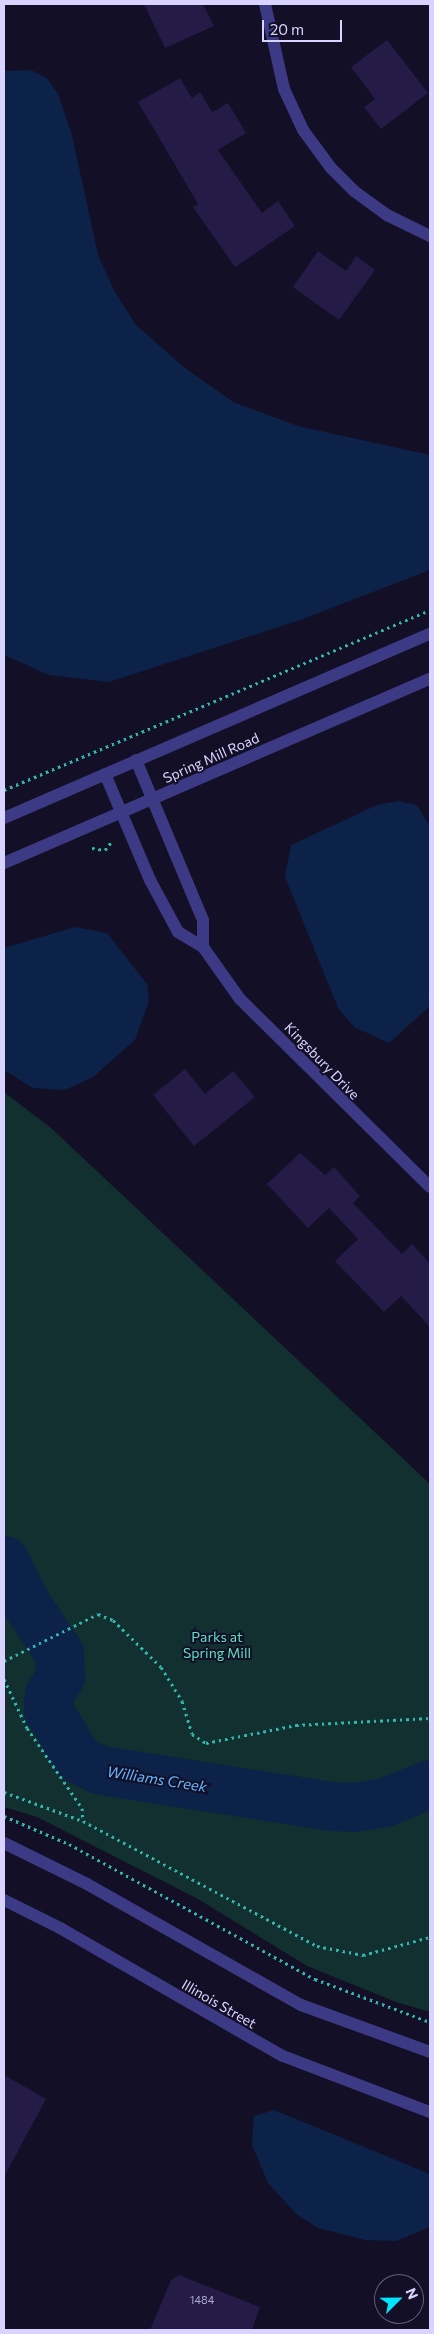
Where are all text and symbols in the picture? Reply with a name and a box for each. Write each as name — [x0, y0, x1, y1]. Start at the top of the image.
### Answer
scale bar — [264, 10, 344, 42]
text: 20 m — [270, 20, 304, 38]
street label: Spring Mill Road — [160, 729, 262, 787]
street label: Kingsbury Drive — [281, 1019, 363, 1103]
park label: Parks at Spring Mill — [183, 1629, 251, 1661]
water label: Williams Creek — [106, 1762, 208, 1796]
street label: Illinois Street — [179, 1976, 259, 2032]
north arrow — [374, 2274, 424, 2324]
text: N — [402, 2285, 422, 2301]
house number: 1484 — [190, 2293, 214, 2307]

